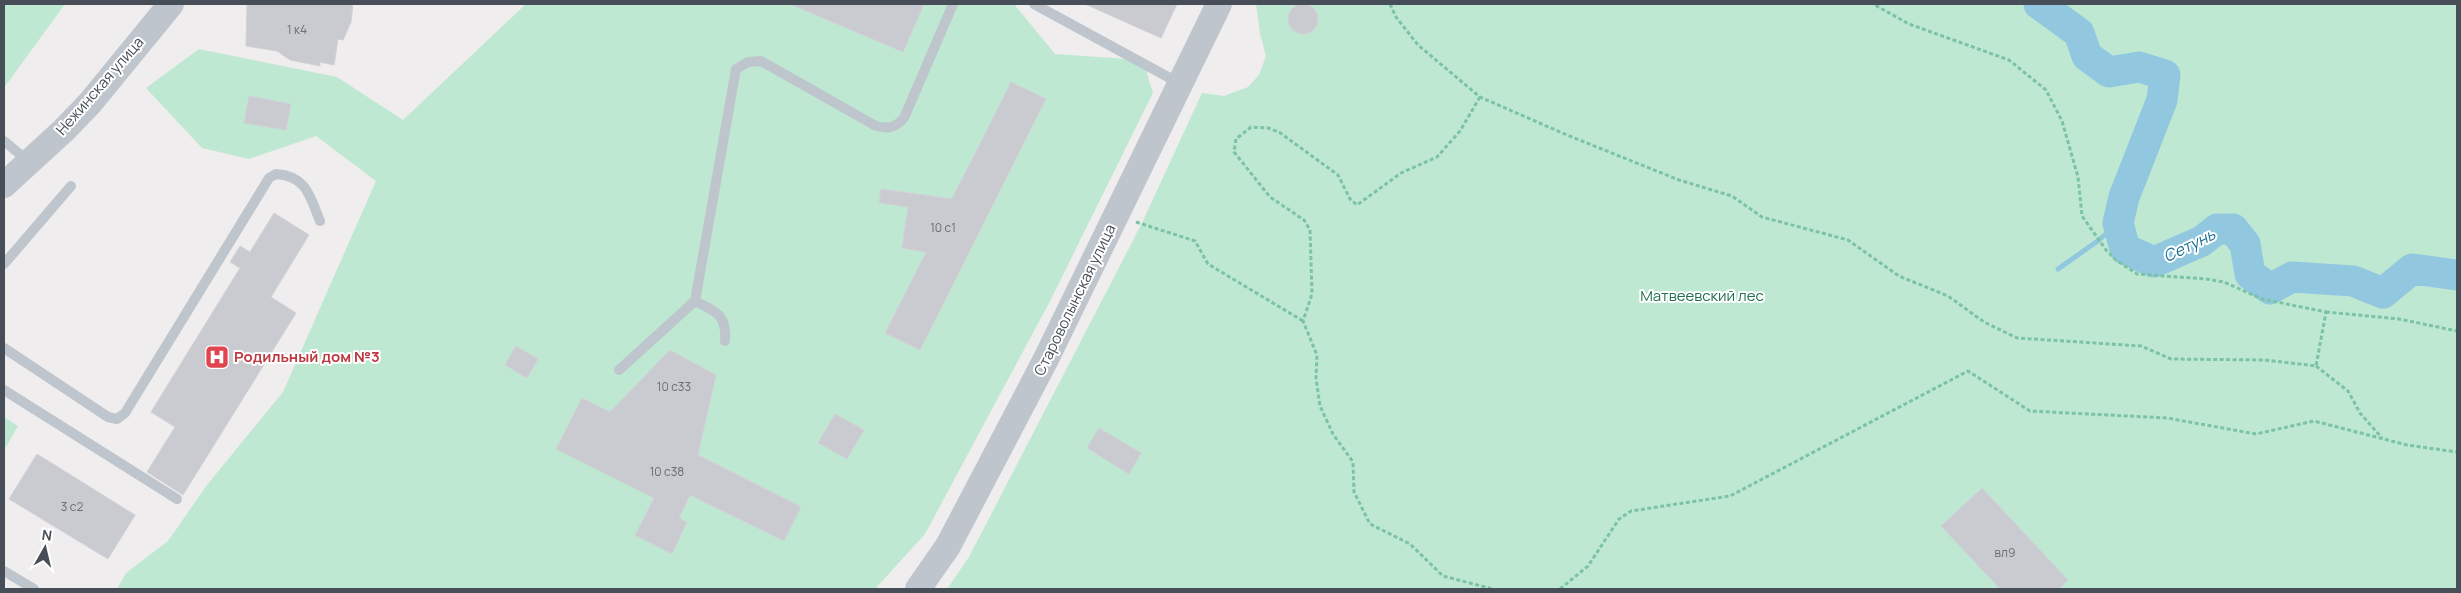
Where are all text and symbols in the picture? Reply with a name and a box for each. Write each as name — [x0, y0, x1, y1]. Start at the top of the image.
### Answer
house number: 1 к4 — [287, 21, 307, 38]
street label: Нежинская улица — [51, 32, 148, 139]
house number: 10 с1 — [930, 219, 956, 236]
street label: Староволынская улица — [1029, 220, 1120, 379]
water label: Сетунь — [2159, 223, 2219, 267]
park label: Матвеевский лес — [1640, 285, 1764, 306]
hospital icon: Родильный дом №3 — [204, 344, 230, 370]
place label: Родильный дом №3 — [234, 346, 380, 367]
house number: 10 с33 — [657, 378, 691, 395]
house number: 10 с38 — [650, 463, 684, 480]
house number: 3 с2 — [61, 498, 83, 515]
north arrow — [20, 523, 70, 573]
text: N — [41, 525, 53, 545]
house number: вл9 — [1995, 544, 2015, 561]

